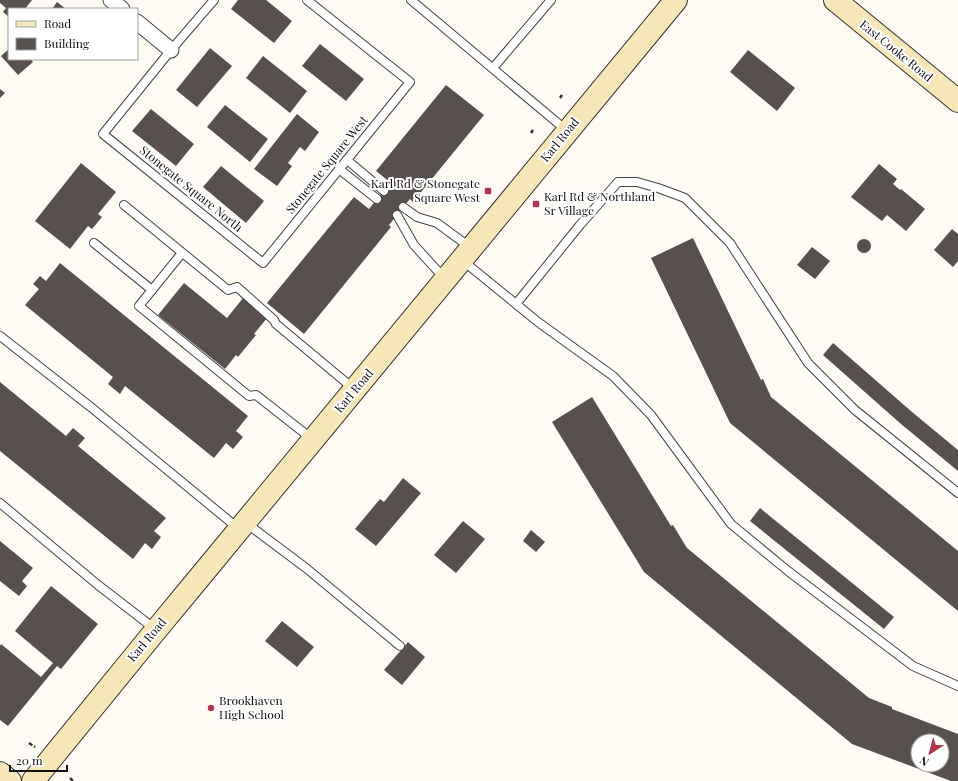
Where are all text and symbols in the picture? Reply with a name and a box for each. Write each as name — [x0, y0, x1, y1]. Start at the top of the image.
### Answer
legend — [8, 8, 138, 60]
text: Road — [44, 15, 71, 31]
street label: East Cooke Road — [857, 16, 936, 85]
text: Building — [44, 35, 90, 51]
street label: Stonegate Square West — [282, 111, 371, 217]
street label: Karl Road — [536, 114, 582, 165]
street label: Stonegate Square North — [137, 142, 246, 235]
place label: Karl Rd & Stonegate Square West — [371, 175, 481, 205]
marker: Karl Rd & Stonegate Square West — [483, 186, 493, 196]
place label: Karl Rd & Northland Sr Village — [544, 188, 655, 218]
marker: Karl Rd & Northland Sr Village — [531, 199, 541, 209]
street label: Karl Road — [330, 365, 376, 416]
street label: Karl Road — [123, 614, 169, 665]
place label: Brookhaven High School — [219, 692, 284, 722]
marker: Brookhaven High School — [206, 703, 216, 713]
north arrow — [910, 733, 950, 773]
scale bar — [10, 747, 67, 773]
text: 20 m — [16, 752, 43, 768]
text: N — [916, 753, 931, 770]

